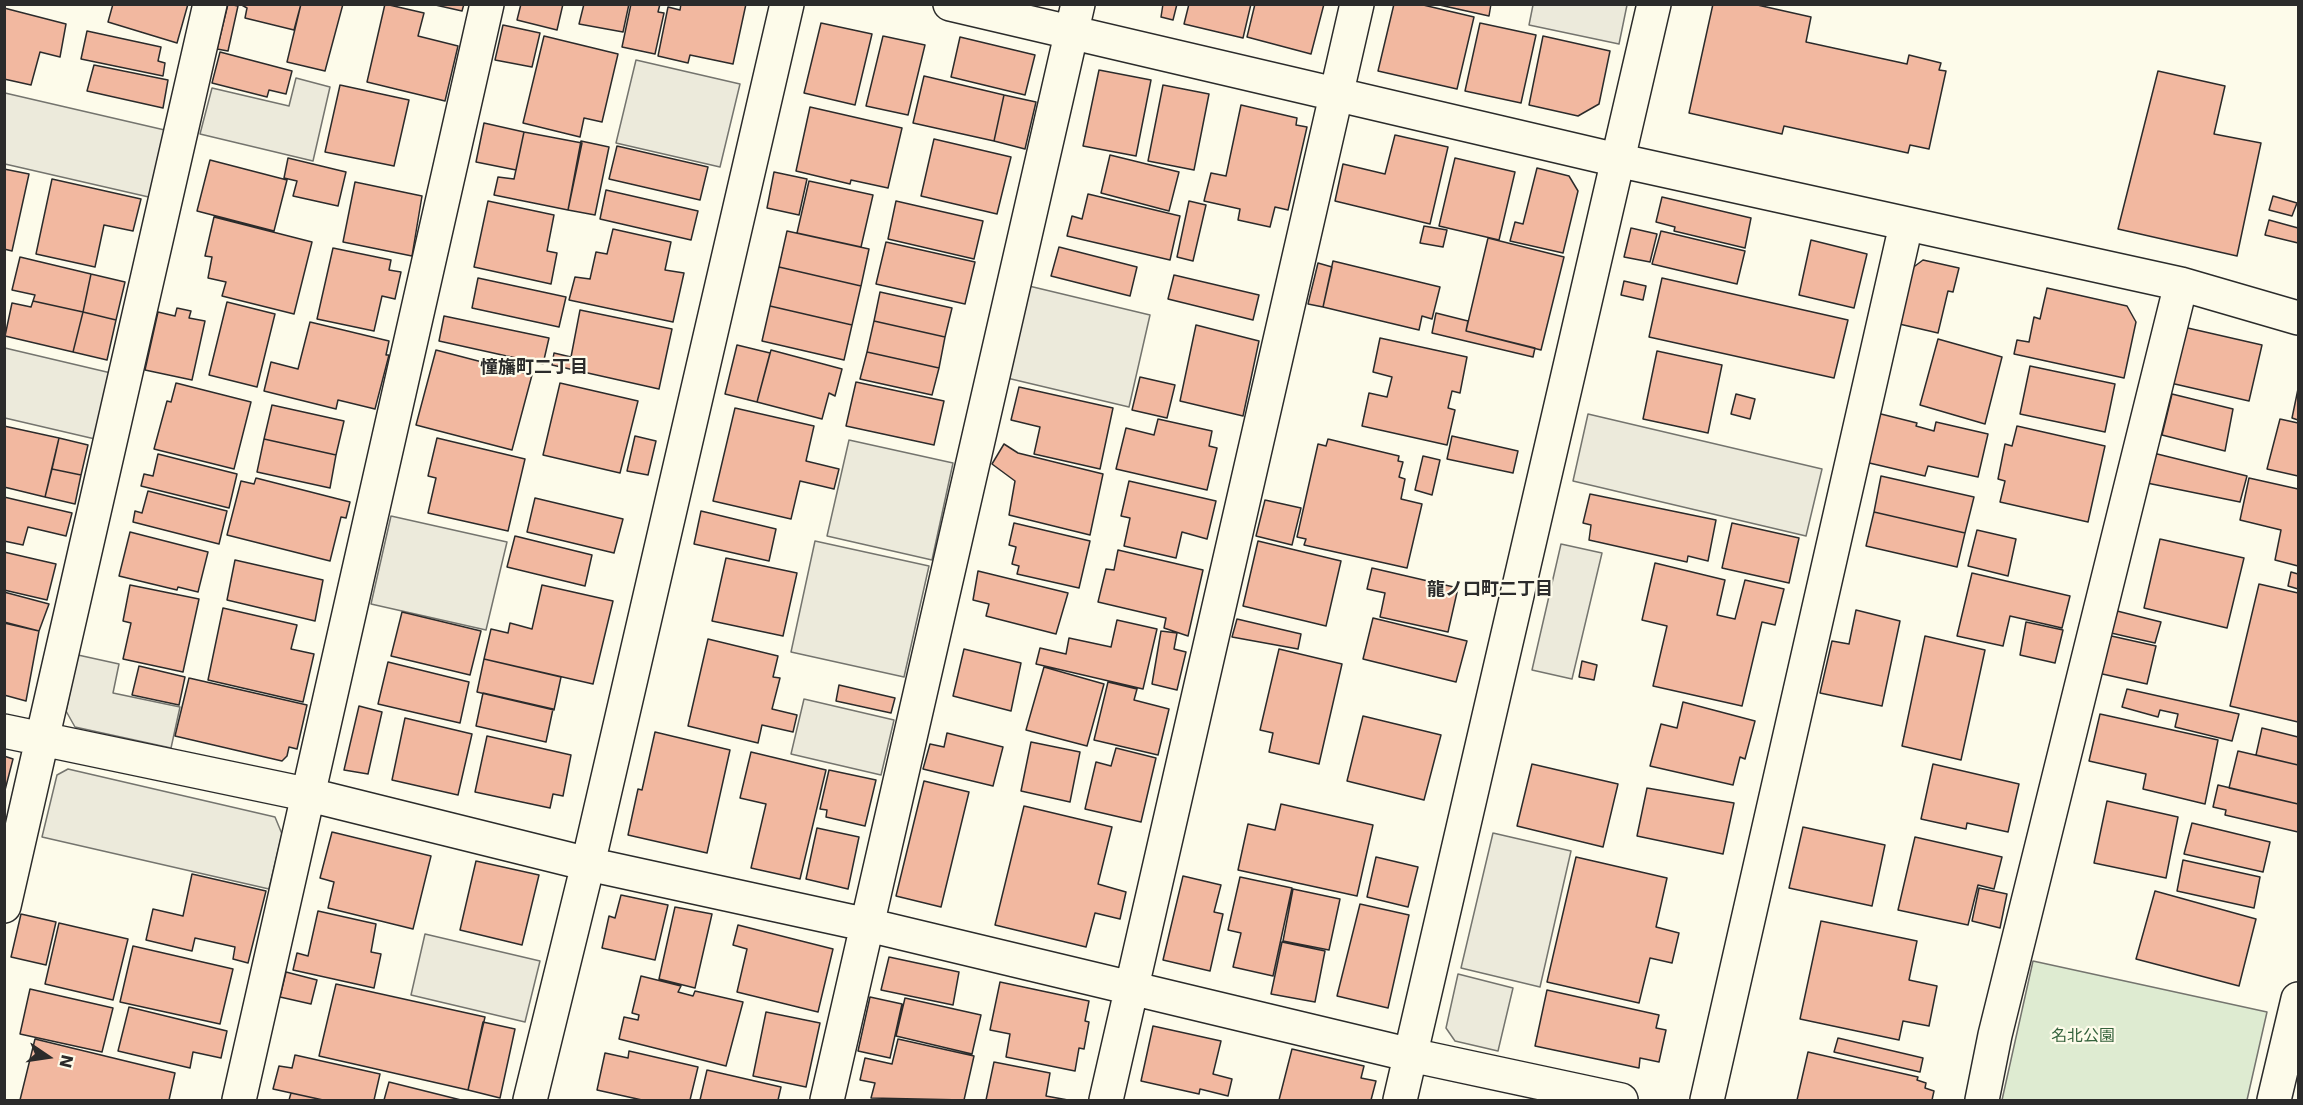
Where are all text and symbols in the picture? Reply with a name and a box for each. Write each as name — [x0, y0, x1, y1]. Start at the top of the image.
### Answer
district label: 憧旛町二丁目 — [480, 357, 588, 379]
district label: 龍ノ口町二丁目 — [1427, 579, 1553, 601]
north arrow — [18, 1027, 78, 1087]
park label: 名北公園 — [2051, 1027, 2115, 1047]
text: N — [55, 1052, 77, 1070]

